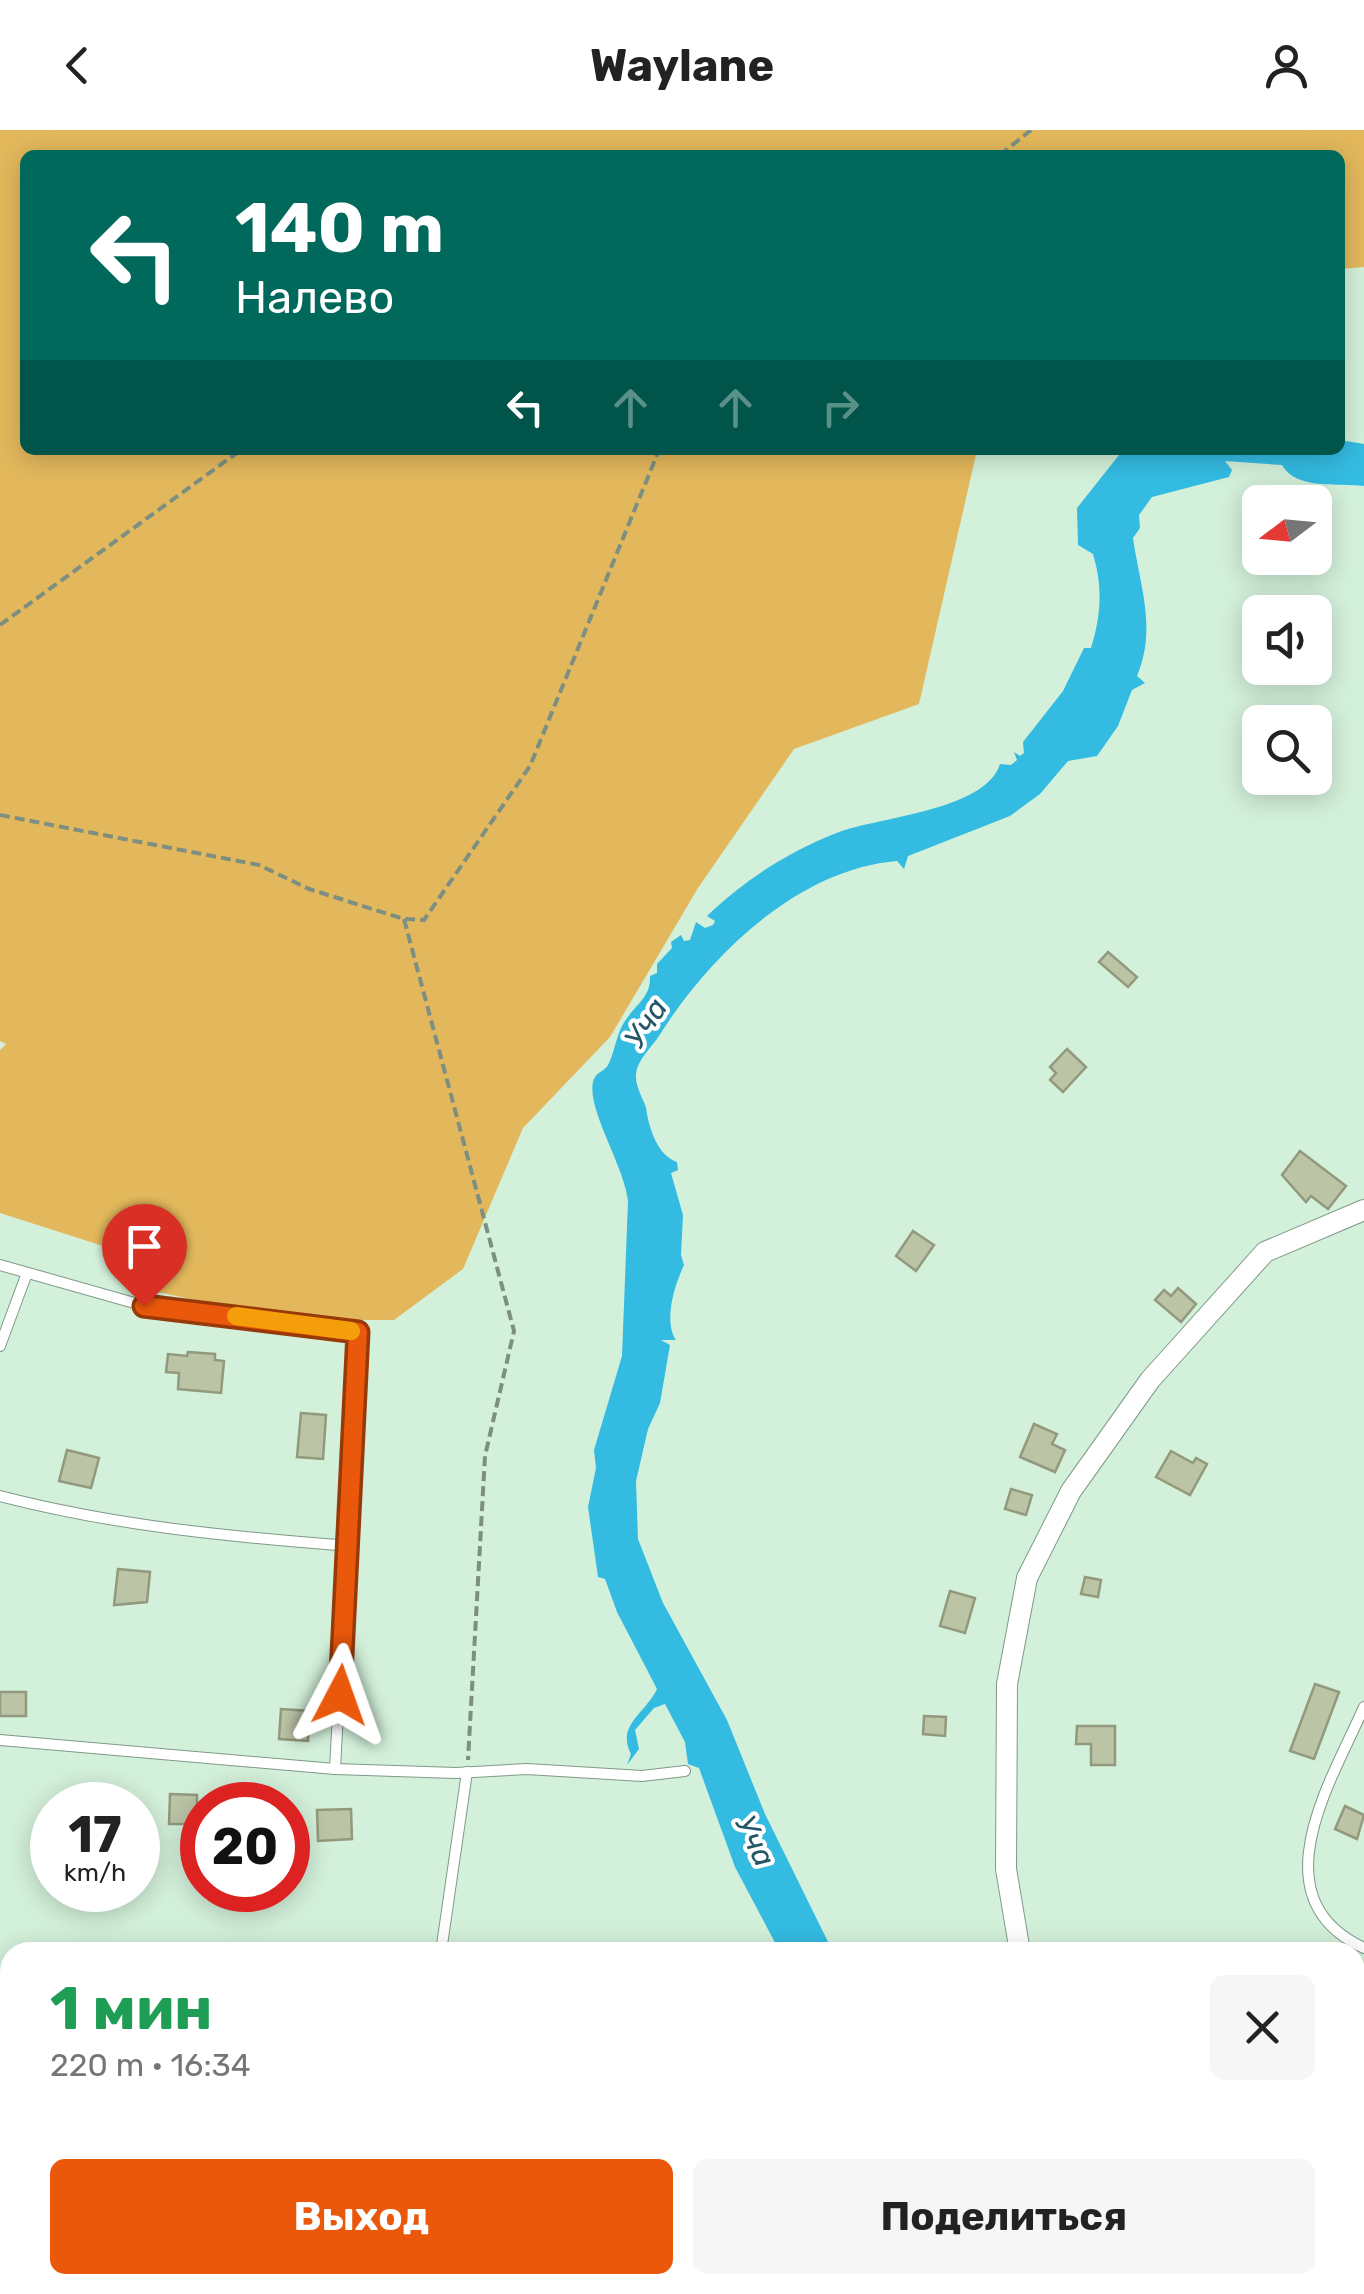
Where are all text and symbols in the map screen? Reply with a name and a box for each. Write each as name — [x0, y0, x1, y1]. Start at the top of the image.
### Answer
icon: back — [50, 38, 105, 93]
icon: person — [1259, 38, 1314, 93]
text: Waylane — [590, 39, 774, 92]
text: 140 m — [235, 187, 444, 270]
icon: left — [70, 190, 200, 320]
text: Налево — [235, 271, 394, 324]
icon: left — [498, 380, 553, 435]
icon: ahead — [603, 380, 658, 435]
icon: ahead — [708, 380, 763, 435]
icon: right — [813, 380, 868, 435]
north arrow — [1242, 485, 1332, 575]
map controls — [1242, 485, 1332, 795]
button: sound — [1242, 595, 1332, 685]
button: search — [1242, 705, 1332, 795]
water label: Уча — [617, 991, 675, 1055]
pin — [102, 1204, 187, 1307]
icon: arrive — [117, 1219, 172, 1274]
position arrow — [288, 1643, 392, 1747]
speed limit sign: 20 — [180, 1782, 310, 1912]
text: 17 — [68, 1805, 122, 1865]
water label: Уча — [727, 1810, 783, 1872]
text: km/h — [64, 1858, 126, 1887]
text: 1 мин — [50, 1973, 213, 2044]
button: close — [1210, 1975, 1315, 2080]
text: 220 m · 16:34 — [50, 2046, 251, 2084]
button: Выход — [50, 2159, 673, 2274]
button: Поделиться — [693, 2159, 1315, 2274]

